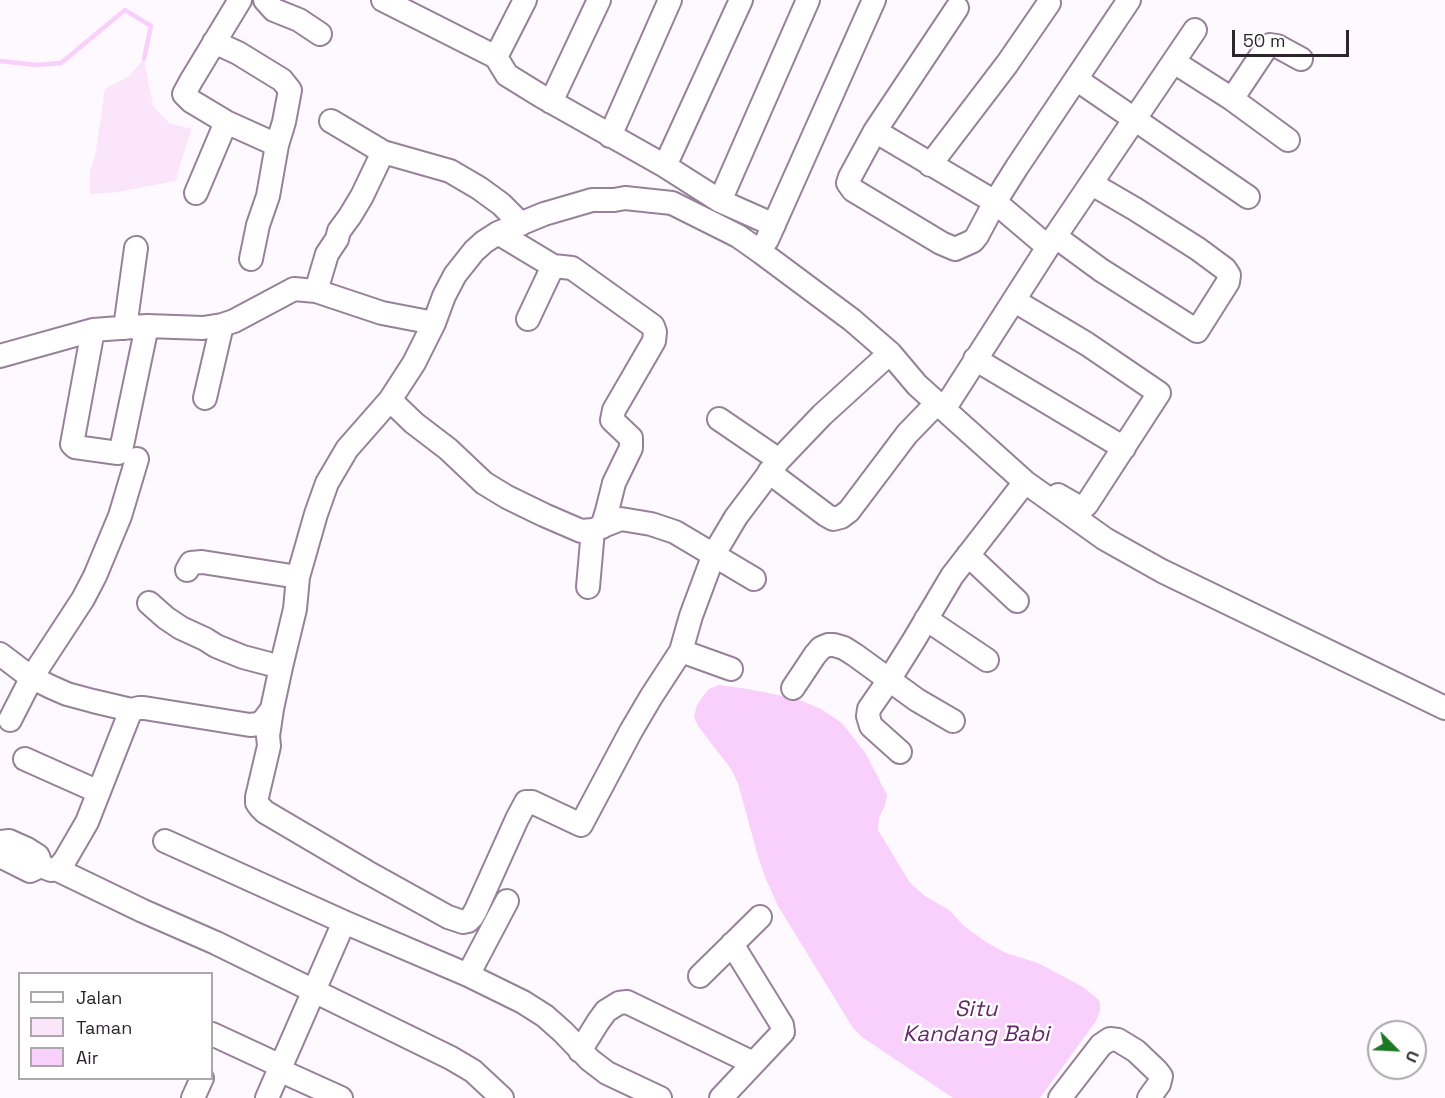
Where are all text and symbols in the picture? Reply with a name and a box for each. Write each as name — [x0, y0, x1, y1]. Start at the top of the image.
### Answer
scale bar — [1235, 18, 1352, 56]
text: 50 m — [1243, 29, 1285, 52]
legend — [18, 972, 213, 1080]
text: Jalan — [76, 986, 122, 1009]
water label: Situ Kandang Babi — [903, 997, 1049, 1048]
text: Taman — [76, 1016, 132, 1039]
north arrow — [1367, 1020, 1427, 1080]
text: Air — [76, 1046, 99, 1069]
text: U — [1400, 1048, 1424, 1066]

